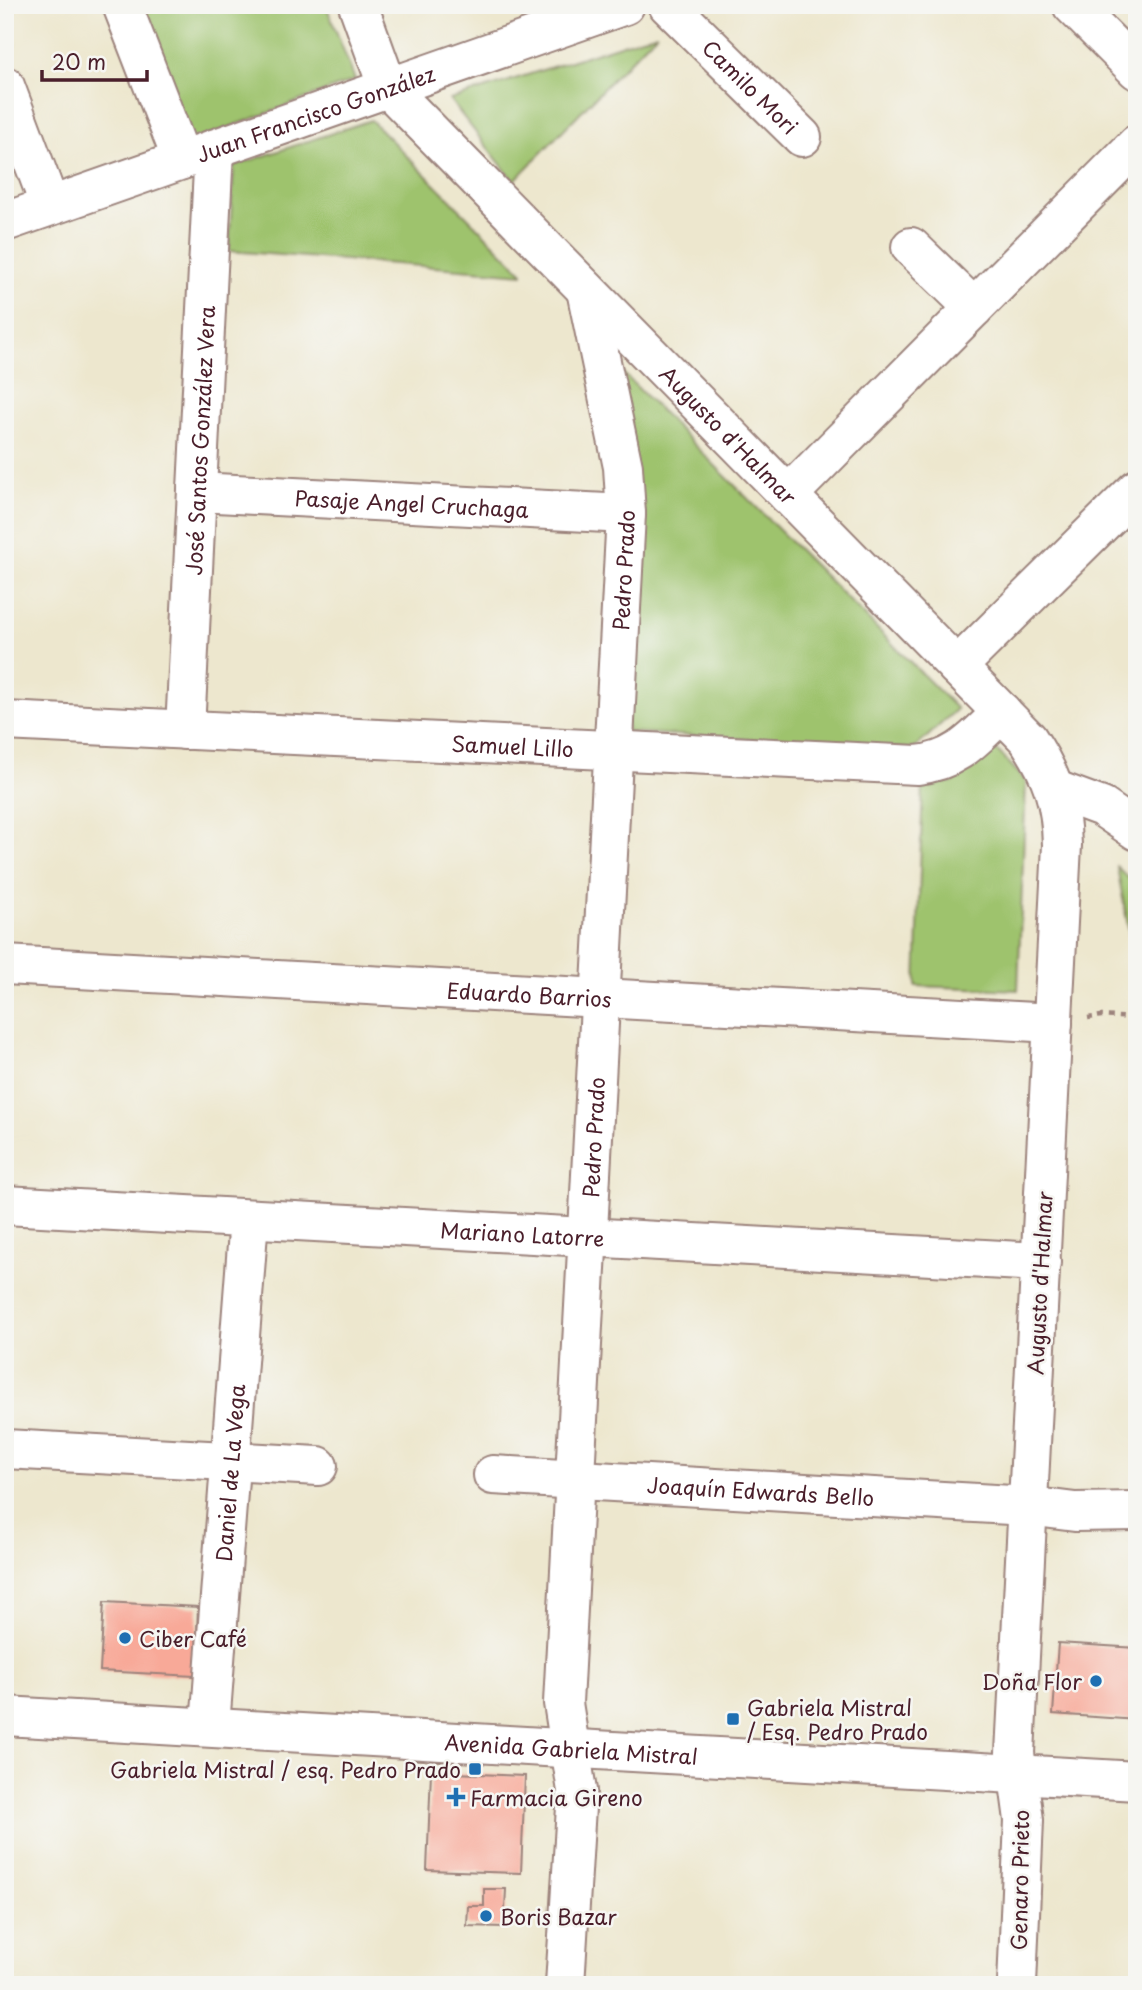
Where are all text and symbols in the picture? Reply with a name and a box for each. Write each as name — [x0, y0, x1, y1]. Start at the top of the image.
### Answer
street label: Camilo Mori — [695, 32, 806, 141]
scale bar — [42, 38, 147, 82]
text: 20 m — [52, 45, 106, 77]
street label: Juan Francisco González — [192, 57, 439, 170]
street label: José Santos González Vera — [177, 305, 222, 576]
street label: Augusto d'Halmar — [653, 358, 805, 512]
street label: Pasaje Angel Cruchaga — [294, 481, 530, 525]
street label: Pedro Prado — [604, 509, 642, 631]
street label: Samuel Lillo — [451, 727, 574, 764]
street label: Eduardo Barrios — [446, 973, 612, 1015]
street label: Pedro Prado — [574, 1076, 612, 1198]
street label: Augusto d'Halmar — [1018, 1190, 1060, 1376]
street label: Mariano Latorre — [439, 1213, 605, 1254]
street label: Daniel de La Vega — [207, 1383, 252, 1563]
street label: Joaquín Edwards Bello — [646, 1468, 875, 1513]
place label: Ciber Café — [139, 1622, 247, 1654]
marker: Ciber Café — [117, 1630, 133, 1646]
place label: Doña Flor — [982, 1665, 1082, 1697]
marker: Doña Flor — [1088, 1673, 1104, 1689]
place label: Gabriela Mistral / Esq. Pedro Prado — [747, 1691, 928, 1747]
marker: Gabriela Mistral / Esq. Pedro Prado — [725, 1711, 741, 1727]
street label: Avenida Gabriela Mistral — [444, 1725, 699, 1772]
place label: Gabriela Mistral / esq. Pedro Prado — [110, 1753, 461, 1785]
marker: Gabriela Mistral / esq. Pedro Prado — [467, 1761, 483, 1777]
place label: Farmacia Gireno — [470, 1781, 643, 1813]
marker: Farmacia Gireno — [448, 1789, 464, 1805]
street label: Genaro Prieto — [1002, 1809, 1036, 1951]
place label: Boris Bazar — [500, 1900, 617, 1932]
marker: Boris Bazar — [478, 1908, 494, 1924]

